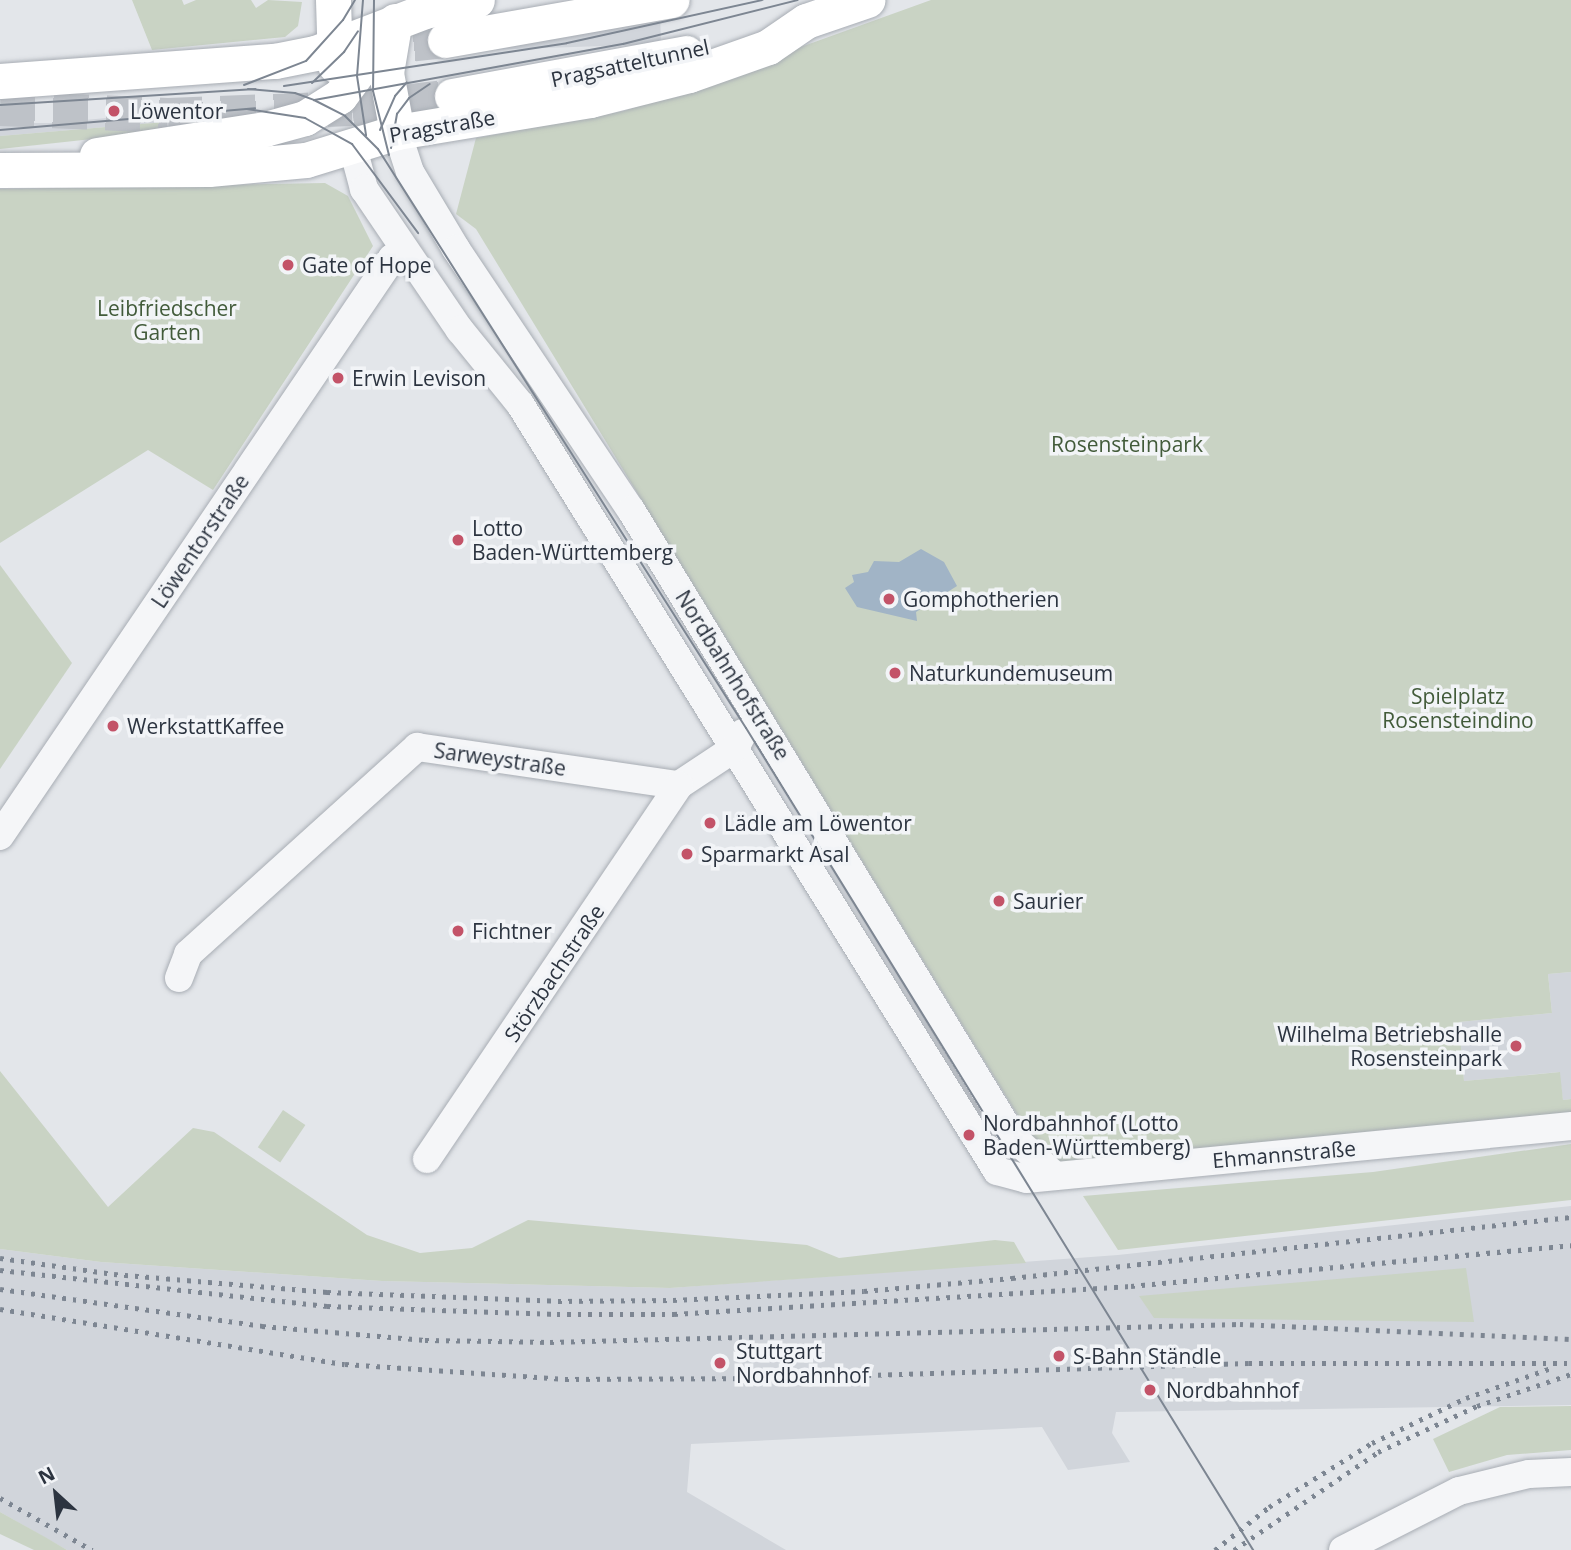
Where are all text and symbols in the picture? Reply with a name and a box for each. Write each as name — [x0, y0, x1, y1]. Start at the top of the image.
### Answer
street label: Pragsatteltunnel — [549, 34, 711, 92]
place label: Löwentor — [130, 98, 223, 124]
marker: Löwentor — [104, 101, 124, 121]
street label: Pragstraße — [387, 104, 497, 148]
place label: Gate of Hope — [302, 252, 432, 278]
marker: Gate of Hope — [280, 257, 296, 273]
park label: Leibfriedscher Garten — [97, 295, 237, 345]
place label: Erwin Levison — [352, 365, 486, 391]
marker: Erwin Levison — [330, 370, 346, 386]
park label: Rosensteinpark — [1051, 431, 1203, 457]
street label: Löwentorstraße — [146, 469, 254, 613]
place label: Lotto Baden-Württemberg — [472, 515, 673, 565]
marker: Lotto Baden-Württemberg — [450, 532, 466, 548]
street label: Nordbahnhofstraße — [671, 585, 795, 765]
place label: Gomphotherien — [903, 586, 1059, 612]
marker: Gomphotherien — [881, 591, 897, 607]
place label: Naturkundemuseum — [909, 660, 1113, 686]
marker: Naturkundemuseum — [887, 665, 903, 681]
park label: Spielplatz Rosensteindino — [1382, 683, 1534, 733]
place label: WerkstattKaffee — [127, 713, 284, 739]
marker: WerkstattKaffee — [105, 718, 121, 734]
street label: Sarweystraße — [432, 737, 568, 781]
place label: Lädle am Löwentor — [724, 810, 912, 836]
marker: Lädle am Löwentor — [702, 815, 718, 831]
place label: Sparmarkt Asal — [701, 841, 850, 867]
marker: Sparmarkt Asal — [679, 846, 695, 862]
place label: Saurier — [1013, 888, 1083, 914]
marker: Saurier — [991, 893, 1007, 909]
street label: Störzbachstraße — [499, 900, 609, 1046]
place label: Fichtner — [472, 918, 552, 944]
marker: Fichtner — [450, 923, 466, 939]
place label: Wilhelma Betriebshalle Rosensteinpark — [1277, 1021, 1502, 1071]
marker: Wilhelma Betriebshalle Rosensteinpark — [1508, 1038, 1524, 1054]
place label: Nordbahnhof (Lotto Baden-Württemberg) — [983, 1110, 1190, 1160]
marker: Nordbahnhof (Lotto Baden-Württemberg) — [961, 1127, 977, 1143]
street label: Ehmannstraße — [1211, 1135, 1357, 1173]
place label: Stuttgart Nordbahnhof — [736, 1338, 869, 1388]
place label: S-Bahn Ständle — [1073, 1343, 1221, 1369]
marker: S-Bahn Ständle — [1051, 1348, 1067, 1364]
marker: Stuttgart Nordbahnhof — [710, 1353, 730, 1373]
place label: Nordbahnhof — [1166, 1377, 1299, 1403]
marker: Nordbahnhof — [1140, 1380, 1160, 1400]
north arrow — [21, 1459, 91, 1529]
text: N — [34, 1460, 59, 1490]

